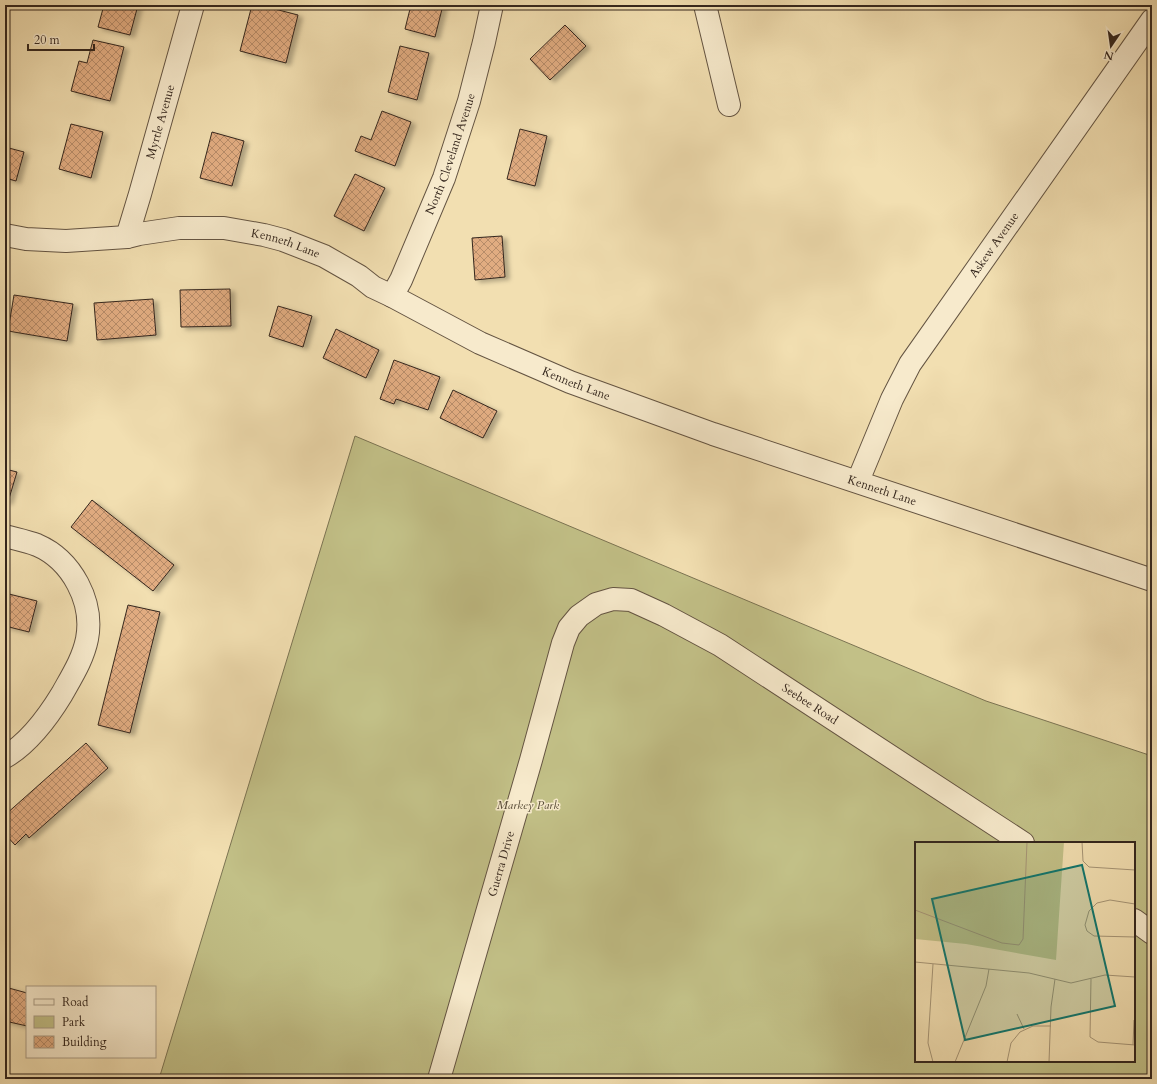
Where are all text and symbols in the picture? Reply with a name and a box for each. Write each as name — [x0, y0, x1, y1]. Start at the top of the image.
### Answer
scale bar — [28, 26, 94, 52]
north arrow — [1091, 26, 1131, 66]
text: 20 m — [34, 32, 61, 48]
text: N — [1102, 47, 1115, 64]
street label: Myrtle Avenue — [142, 83, 178, 161]
street label: North Cleveland Avenue — [422, 91, 479, 217]
street label: Askew Avenue — [965, 209, 1022, 280]
street label: Kenneth Lane — [250, 225, 323, 262]
street label: Kenneth Lane — [540, 363, 612, 404]
street label: Kenneth Lane — [845, 471, 919, 509]
street label: Seebee Road — [779, 680, 842, 728]
park label: Markey Park — [497, 797, 559, 813]
street label: Guerra Drive — [484, 829, 518, 899]
inset map — [915, 842, 1135, 1062]
legend — [26, 986, 156, 1058]
text: Road — [62, 994, 89, 1010]
text: Park — [62, 1014, 86, 1030]
text: Building — [62, 1034, 107, 1050]

